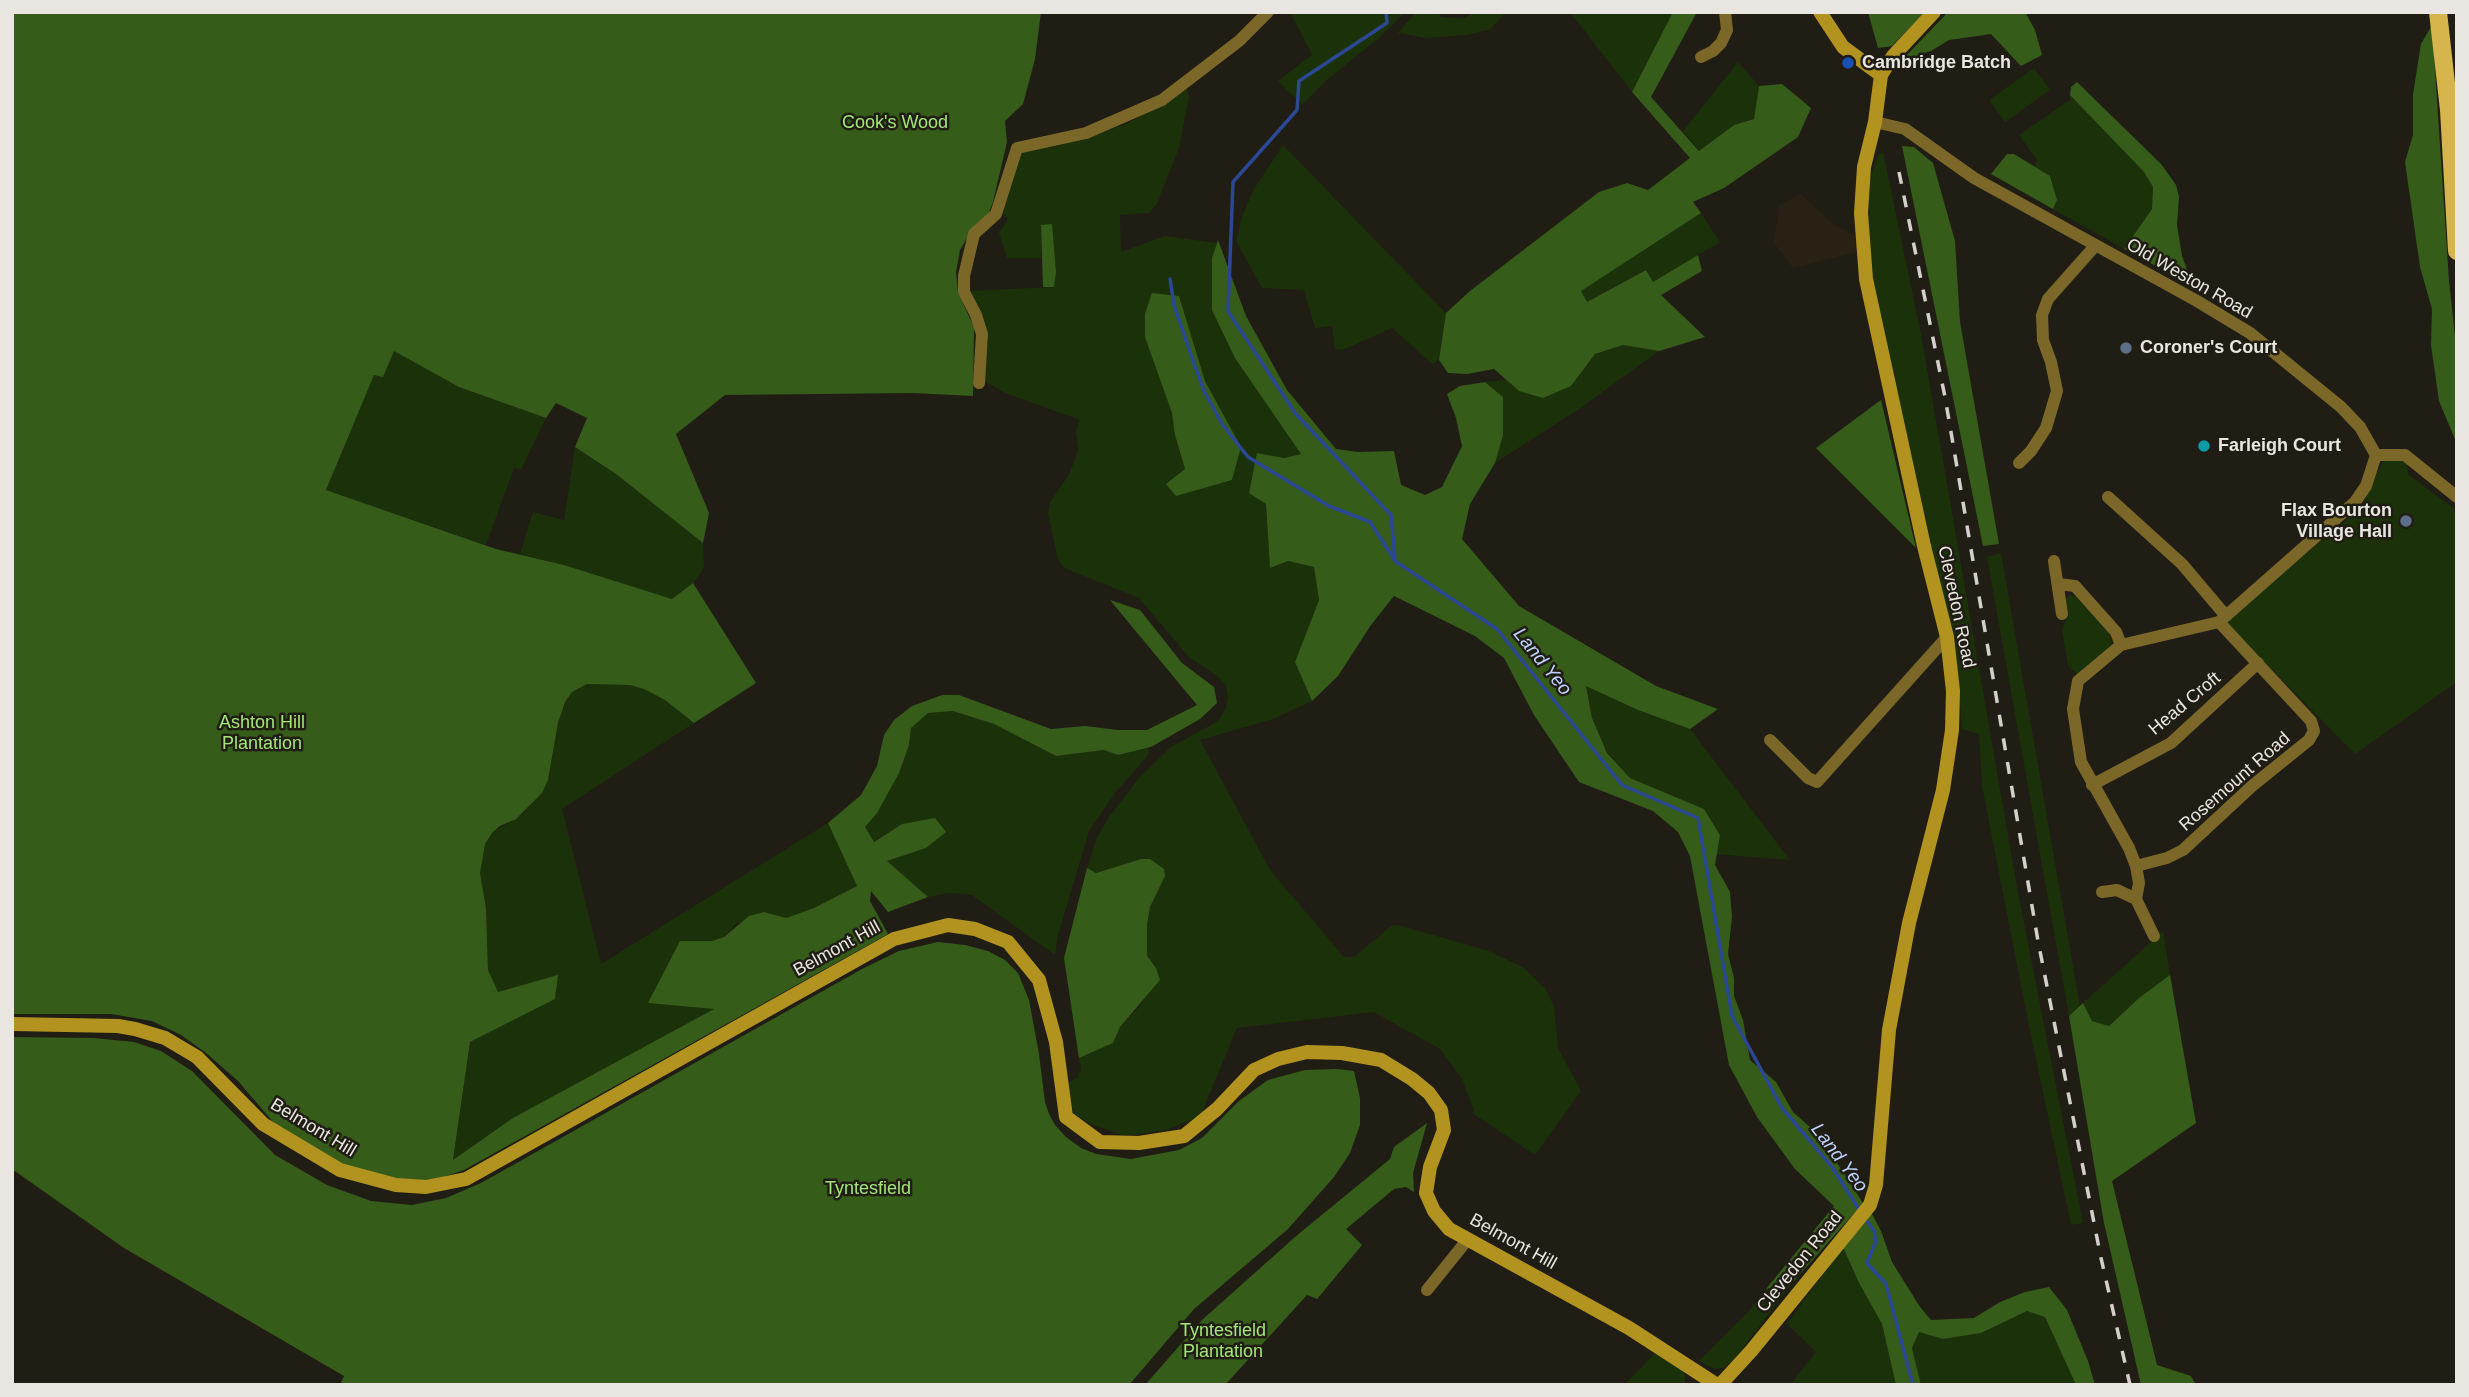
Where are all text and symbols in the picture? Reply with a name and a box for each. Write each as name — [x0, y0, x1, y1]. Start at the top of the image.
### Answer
place label: Cambridge Batch — [1862, 52, 2011, 74]
marker: Cambridge Batch — [1840, 55, 1856, 71]
park label: Cook's Wood — [842, 112, 948, 134]
street label: Old Weston Road — [2122, 234, 2256, 324]
place label: Coroner's Court — [2140, 337, 2277, 359]
marker: Coroner's Court — [2118, 340, 2134, 356]
place label: Farleigh Court — [2218, 435, 2341, 457]
marker: Farleigh Court — [2196, 438, 2212, 454]
place label: Flax Bourton Village Hall — [2281, 500, 2392, 542]
marker: Flax Bourton Village Hall — [2398, 513, 2414, 529]
street label: Clevedon Road — [1933, 544, 1979, 670]
water label: Land Yeo — [1508, 624, 1576, 700]
street label: Head Croft — [2145, 668, 2225, 740]
park label: Ashton Hill Plantation — [219, 712, 305, 754]
street label: Rosemount Road — [2175, 728, 2295, 836]
street label: Belmont Hill — [790, 916, 884, 982]
street label: Belmont Hill — [266, 1094, 360, 1162]
water label: Land Yeo — [1806, 1119, 1872, 1197]
park label: Tyntesfield — [825, 1178, 911, 1200]
street label: Clevedon Road — [1753, 1207, 1847, 1317]
street label: Belmont Hill — [1466, 1209, 1560, 1275]
park label: Tyntesfield Plantation — [1180, 1320, 1266, 1362]

